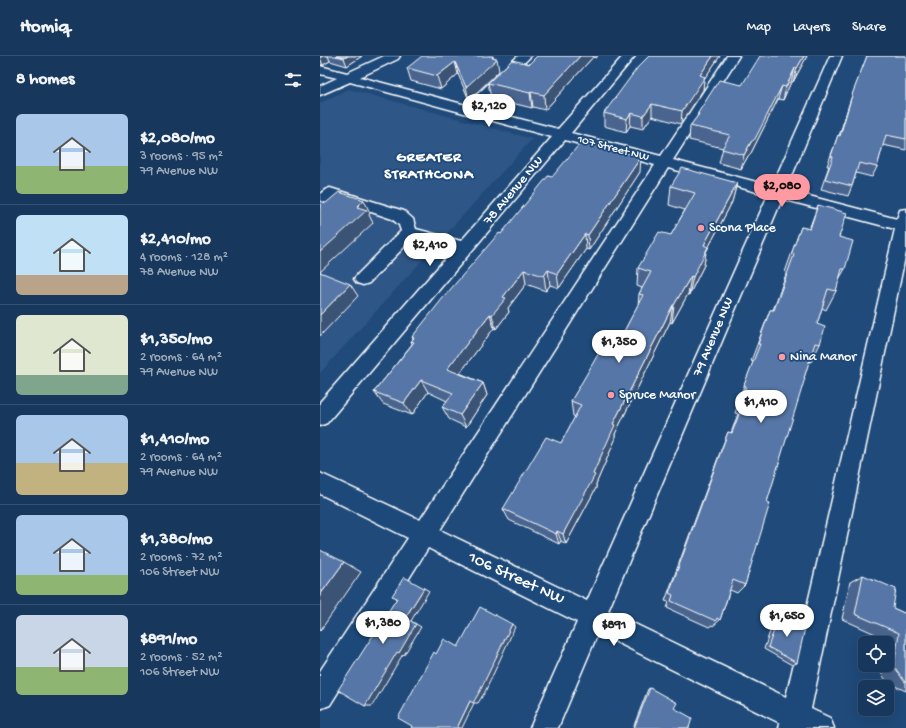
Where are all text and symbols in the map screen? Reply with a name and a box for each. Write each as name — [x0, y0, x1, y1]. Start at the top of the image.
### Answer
text: Homiq — [20, 16, 70, 39]
text: Map — [747, 19, 771, 36]
text: Layers — [793, 19, 830, 36]
text: Share — [852, 19, 886, 36]
icon: filters — [282, 69, 304, 91]
text: 8 homes — [16, 70, 74, 90]
pin: $2,120 — [456, 94, 522, 128]
text: $2,120 — [471, 99, 507, 114]
text: $2,080/mo — [140, 129, 215, 149]
icon: home — [48, 130, 96, 178]
street label: 107 Street NW — [575, 132, 650, 165]
text: 3 rooms · 95 m² — [140, 149, 223, 164]
district label: GREATER STRATHCONA — [384, 149, 474, 184]
street label: 78 Avenue NW — [480, 153, 548, 230]
text: 79 Avenue NW — [140, 164, 218, 179]
pin: $2,080 — [749, 174, 815, 208]
text: $2,080 — [763, 179, 801, 194]
place label: Scona Place — [709, 220, 777, 237]
marker: Scona Place — [696, 223, 706, 233]
text: $2,410/mo — [140, 230, 211, 250]
icon: home — [48, 231, 96, 279]
pin: $2,410 — [397, 233, 463, 267]
text: $2,410 — [412, 238, 448, 253]
text: 4 rooms · 128 m² — [140, 250, 228, 265]
text: 78 Avenue NW — [140, 265, 219, 280]
street label: 79 Avenue NW — [689, 295, 738, 380]
text: $1,350/mo — [140, 330, 212, 350]
pin: $1,350 — [586, 330, 652, 364]
icon: home — [48, 331, 96, 379]
text: $1,350 — [601, 335, 637, 350]
place label: Nina Manor — [790, 349, 857, 366]
text: 2 rooms · 64 m² — [140, 350, 222, 365]
marker: Nina Manor — [777, 352, 787, 362]
text: 79 Avenue NW — [140, 365, 218, 380]
place label: Spruce Manor — [619, 387, 697, 404]
marker: Spruce Manor — [606, 390, 616, 400]
pin: $1,410 — [728, 390, 794, 424]
text: $1,410 — [744, 395, 778, 410]
text: $1,410/mo — [140, 430, 209, 450]
icon: home — [48, 431, 96, 479]
text: 2 rooms · 64 m² — [140, 450, 222, 465]
text: 79 Avenue NW — [140, 465, 218, 480]
text: $1,380/mo — [140, 530, 213, 550]
icon: home — [48, 531, 96, 579]
street label: 106 Street NW — [464, 548, 567, 610]
text: 2 rooms · 72 m² — [140, 550, 222, 565]
text: 106 Street NW — [140, 565, 220, 580]
pin: $1,650 — [754, 604, 820, 638]
text: $1,650 — [769, 609, 805, 624]
pin: $1,380 — [350, 611, 416, 645]
pin: $891 — [590, 613, 638, 647]
text: $1,380 — [365, 616, 401, 631]
text: $891 — [602, 618, 626, 633]
text: $891/mo — [140, 630, 197, 650]
icon: home — [48, 631, 96, 679]
map controls — [858, 636, 894, 716]
button: locate — [858, 636, 894, 672]
text: 2 rooms · 52 m² — [140, 650, 222, 665]
text: 106 Street NW — [140, 665, 220, 680]
button: layers — [858, 680, 894, 716]

